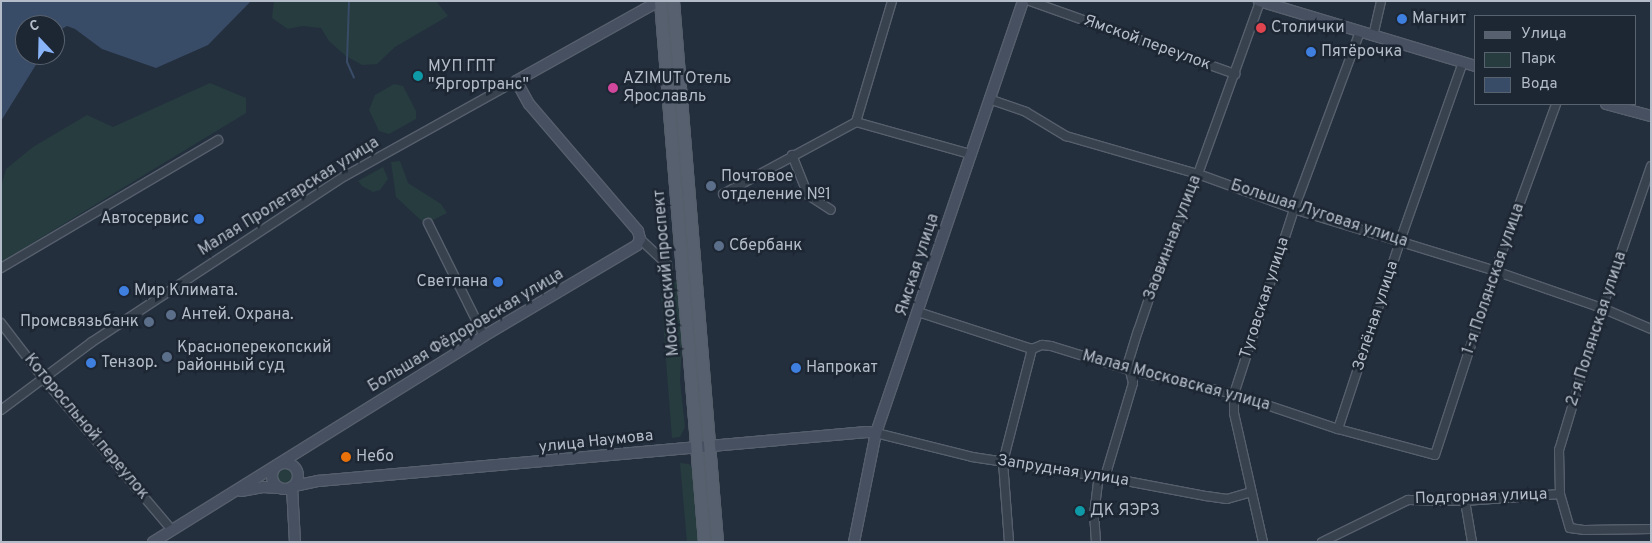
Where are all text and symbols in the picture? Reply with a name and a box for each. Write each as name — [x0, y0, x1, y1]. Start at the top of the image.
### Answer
place label: Магнит — [1412, 9, 1466, 29]
street label: Ямской переулок — [1081, 11, 1213, 75]
marker: Магнит — [1396, 13, 1408, 25]
north arrow — [15, 15, 65, 65]
legend — [1474, 15, 1637, 105]
text: С — [28, 17, 42, 36]
place label: Столички — [1271, 18, 1345, 38]
marker: Столички — [1255, 22, 1267, 34]
text: Улица — [1521, 25, 1566, 44]
place label: Пятёрочка — [1321, 42, 1402, 62]
marker: Пятёрочка — [1305, 46, 1317, 58]
text: Парк — [1521, 50, 1556, 69]
place label: МУП ГПТ "Яргортранс" — [428, 57, 529, 95]
place label: AZIMUT Отель Ярославль — [623, 69, 732, 107]
marker: МУП ГПТ "Яргортранс" — [412, 70, 424, 82]
text: Вода — [1521, 75, 1557, 94]
marker: AZIMUT Отель Ярославль — [607, 82, 619, 94]
street label: Малая Пролетарская улица — [195, 133, 383, 261]
place label: Почтовое отделение №1 — [721, 167, 831, 205]
street label: Заовинная улица — [1140, 173, 1206, 303]
street label: Большая Луговая улица — [1228, 176, 1410, 252]
marker: Почтовое отделение №1 — [705, 180, 717, 192]
street label: Московский проспект — [650, 189, 684, 357]
street label: 1-я Полянская улица — [1459, 201, 1529, 357]
place label: Автосервис — [100, 209, 189, 229]
street label: Ямская улица — [892, 211, 944, 319]
marker: Автосервис — [193, 213, 205, 225]
street label: Туговская улица — [1236, 235, 1294, 361]
place label: Сбербанк — [729, 236, 802, 256]
marker: Сбербанк — [713, 240, 725, 252]
street label: 2-я Полянская улица — [1563, 249, 1631, 409]
street label: Зелёная улица — [1349, 259, 1403, 373]
street label: Большая Фёдоровская улица — [365, 265, 567, 397]
place label: Светлана — [417, 272, 488, 292]
marker: Светлана — [492, 276, 504, 288]
place label: Мир Климата. — [134, 281, 238, 301]
marker: Мир Климата. — [118, 285, 130, 297]
place label: Антей. Охрана. — [181, 305, 294, 325]
marker: Антей. Охрана. — [165, 309, 177, 321]
place label: Промсвязьбанк — [20, 312, 139, 332]
marker: Промсвязьбанк — [143, 316, 155, 328]
place label: Красноперекопский районный суд — [177, 338, 331, 376]
street label: Малая Московская улица — [1080, 347, 1272, 415]
street label: Которосльной переулок — [20, 350, 152, 504]
marker: Красноперекопский районный суд — [161, 351, 173, 363]
place label: Тензор. — [101, 353, 157, 373]
marker: Тензор. — [85, 357, 97, 369]
place label: Напрокат — [806, 358, 878, 378]
marker: Напрокат — [790, 362, 802, 374]
street label: улица Наумова — [538, 426, 654, 458]
place label: Небо — [356, 447, 394, 467]
marker: Небо — [340, 451, 352, 463]
street label: Запрудная улица — [996, 451, 1130, 491]
street label: Подгорная улица — [1414, 485, 1548, 509]
place label: ДК ЯЭРЗ — [1090, 501, 1160, 521]
marker: ДК ЯЭРЗ — [1074, 505, 1086, 517]

